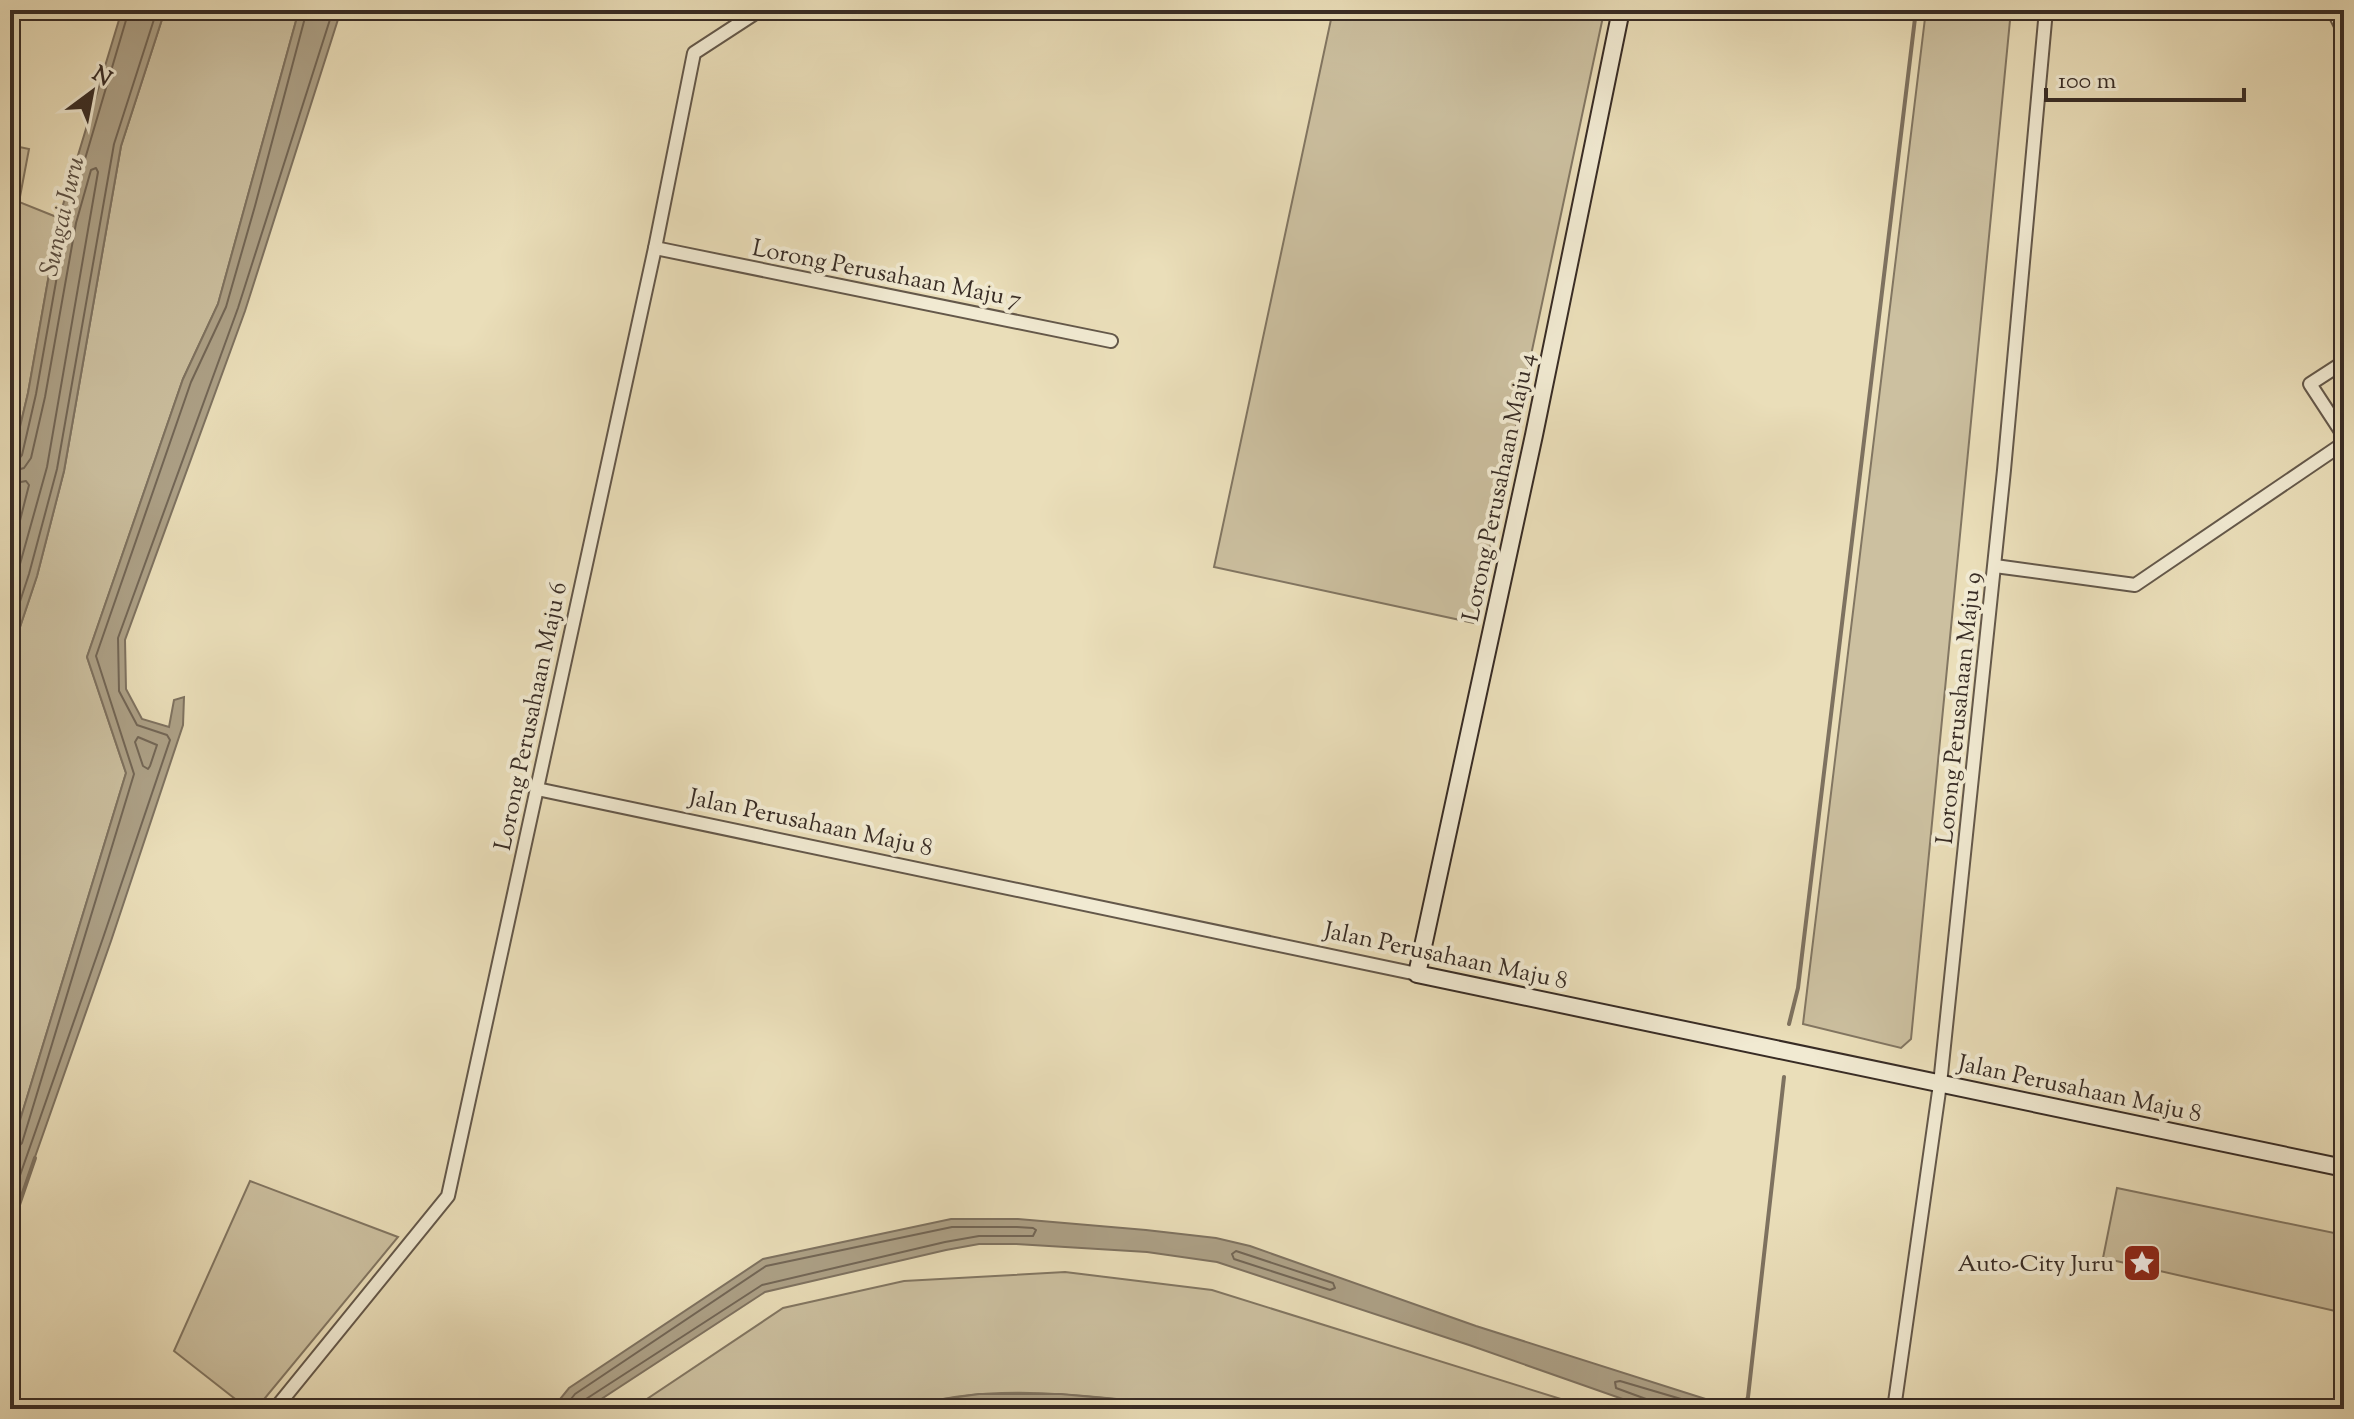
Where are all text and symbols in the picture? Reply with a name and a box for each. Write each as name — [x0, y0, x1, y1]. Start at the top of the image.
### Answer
north arrow — [52, 52, 132, 132]
scale bar — [2046, 52, 2244, 102]
text: N — [85, 59, 117, 96]
text: 100 m — [2058, 65, 2116, 99]
water label: Sungai Juru — [32, 153, 95, 280]
street label: Lorong Perusahaan Maju 7 — [749, 232, 1024, 318]
street label: Lorong Perusahaan Maju 4 — [1455, 350, 1545, 625]
street label: Lorong Perusahaan Maju 9 — [1929, 571, 1991, 846]
street label: Lorong Perusahaan Maju 6 — [487, 579, 577, 854]
street label: Jalan Perusahaan Maju 8 — [684, 781, 935, 866]
street label: Jalan Perusahaan Maju 8 — [1319, 914, 1570, 999]
street label: Jalan Perusahaan Maju 8 — [1953, 1047, 2204, 1132]
place icon: Auto-City Juru — [2121, 1242, 2163, 1284]
place label: Auto-City Juru — [1957, 1248, 2114, 1282]

